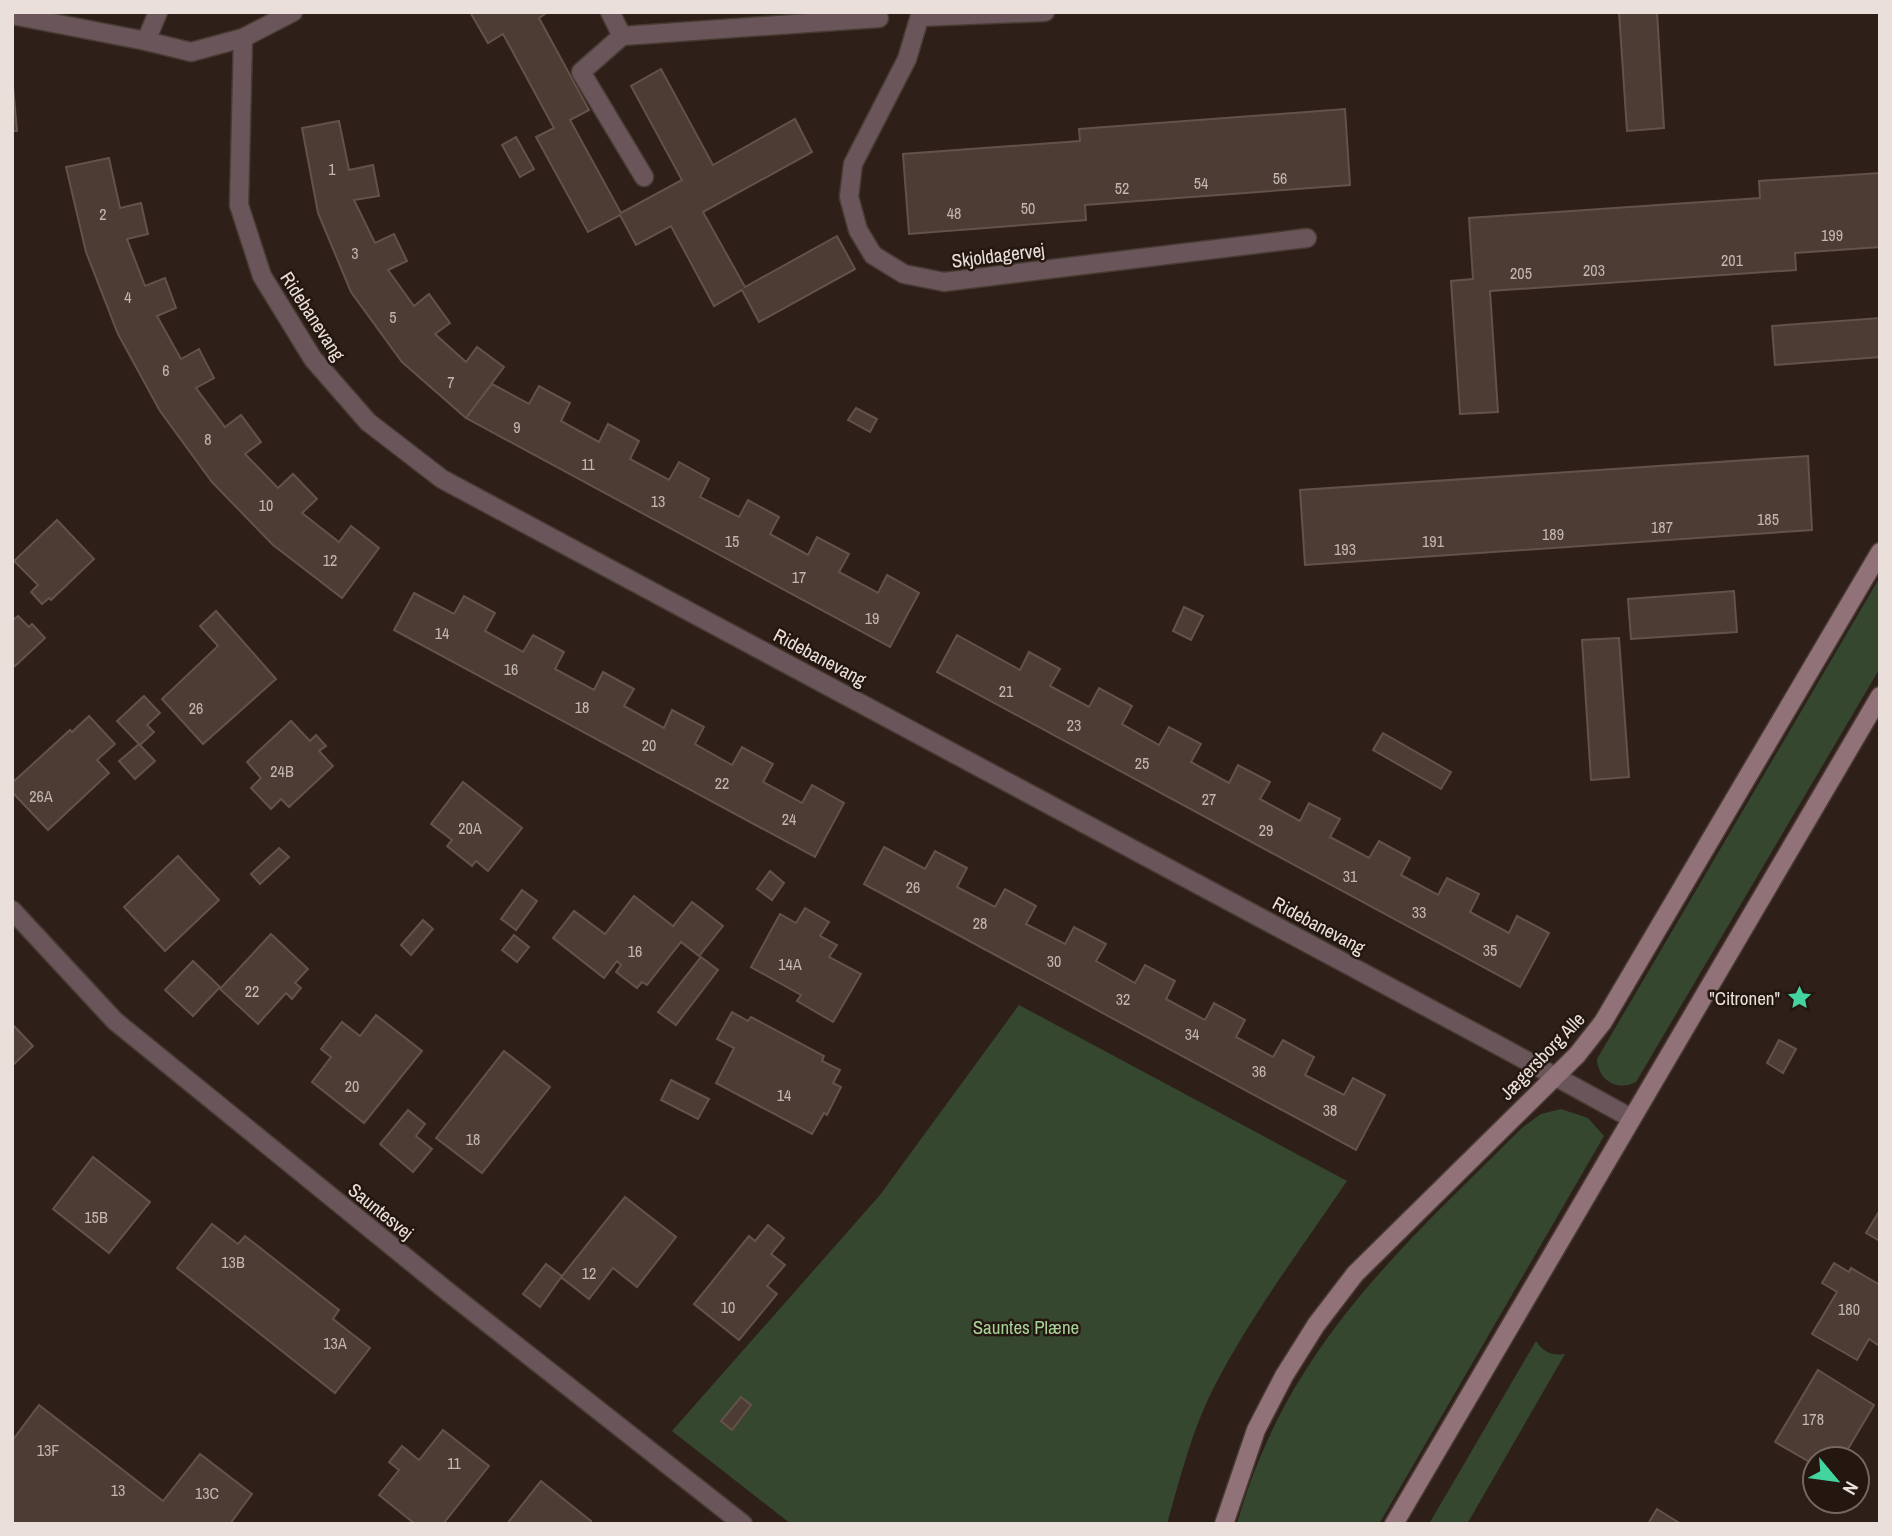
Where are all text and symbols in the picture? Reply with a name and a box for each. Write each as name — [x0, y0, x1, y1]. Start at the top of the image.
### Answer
house number: 1 — [328, 158, 336, 180]
house number: 56 — [1273, 167, 1287, 189]
house number: 54 — [1194, 172, 1208, 194]
house number: 52 — [1115, 177, 1129, 199]
house number: 50 — [1021, 197, 1035, 219]
house number: 48 — [947, 202, 961, 224]
house number: 2 — [99, 203, 107, 225]
house number: 199 — [1821, 224, 1843, 246]
street label: Skjoldagervej — [950, 236, 1046, 274]
house number: 3 — [351, 242, 359, 264]
house number: 201 — [1721, 249, 1744, 271]
house number: 203 — [1583, 259, 1605, 281]
house number: 205 — [1510, 262, 1532, 284]
street label: Ridebanevang — [274, 266, 352, 366]
house number: 4 — [124, 286, 132, 308]
house number: 5 — [389, 306, 397, 328]
house number: 6 — [162, 359, 170, 381]
house number: 7 — [447, 371, 455, 393]
house number: 9 — [513, 416, 521, 438]
house number: 8 — [204, 428, 212, 450]
house number: 11 — [581, 453, 596, 475]
house number: 13 — [651, 490, 665, 512]
house number: 10 — [259, 494, 273, 516]
house number: 185 — [1757, 508, 1779, 530]
house number: 187 — [1651, 516, 1673, 538]
house number: 189 — [1542, 523, 1564, 545]
house number: 15 — [725, 530, 739, 552]
house number: 191 — [1422, 530, 1445, 552]
house number: 193 — [1334, 538, 1356, 560]
house number: 12 — [323, 549, 337, 571]
house number: 17 — [792, 566, 806, 588]
house number: 19 — [865, 607, 879, 629]
house number: 14 — [435, 622, 449, 644]
street label: Ridebanevang — [769, 622, 871, 692]
house number: 16 — [504, 658, 518, 680]
house number: 21 — [999, 680, 1014, 702]
house number: 18 — [575, 696, 589, 718]
house number: 26 — [189, 697, 203, 719]
house number: 23 — [1067, 714, 1081, 736]
house number: 20 — [642, 734, 656, 756]
house number: 25 — [1135, 752, 1149, 774]
house number: 24B — [270, 760, 294, 782]
house number: 22 — [715, 772, 729, 794]
house number: 26A — [29, 785, 53, 807]
house number: 27 — [1202, 788, 1216, 810]
house number: 24 — [782, 808, 796, 830]
house number: 20A — [458, 817, 482, 839]
house number: 29 — [1259, 819, 1273, 841]
house number: 31 — [1343, 865, 1358, 887]
house number: 26 — [906, 876, 920, 898]
street label: Ridebanevang — [1268, 890, 1370, 960]
house number: 33 — [1412, 901, 1426, 923]
house number: 28 — [973, 912, 987, 934]
house number: 35 — [1483, 939, 1497, 961]
house number: 16 — [628, 940, 642, 962]
house number: 30 — [1047, 950, 1061, 972]
house number: 14A — [778, 953, 802, 975]
house number: 22 — [245, 980, 259, 1002]
place icon: "Citronen" — [1786, 984, 1814, 1012]
place label: "Citronen" — [1709, 985, 1780, 1011]
house number: 32 — [1116, 988, 1130, 1010]
street label: Jægersborg Alle — [1494, 1006, 1590, 1106]
house number: 34 — [1185, 1023, 1199, 1045]
house number: 36 — [1252, 1060, 1266, 1082]
house number: 20 — [345, 1075, 359, 1097]
house number: 14 — [777, 1084, 791, 1106]
house number: 38 — [1323, 1099, 1337, 1121]
house number: 18 — [466, 1128, 480, 1150]
street label: Sauntesvej — [343, 1177, 419, 1245]
house number: 15B — [84, 1206, 108, 1228]
house number: 13B — [221, 1251, 245, 1273]
house number: 12 — [582, 1262, 596, 1284]
house number: 10 — [721, 1296, 735, 1318]
house number: 180 — [1838, 1298, 1860, 1320]
park label: Sauntes Plæne — [973, 1314, 1079, 1340]
house number: 13A — [323, 1332, 347, 1354]
house number: 178 — [1802, 1408, 1824, 1430]
house number: 13F — [37, 1439, 59, 1461]
north arrow — [1801, 1445, 1871, 1515]
house number: 11 — [447, 1452, 462, 1474]
text: N — [1837, 1477, 1865, 1499]
house number: 13 — [111, 1479, 125, 1501]
house number: 13C — [195, 1482, 219, 1504]

